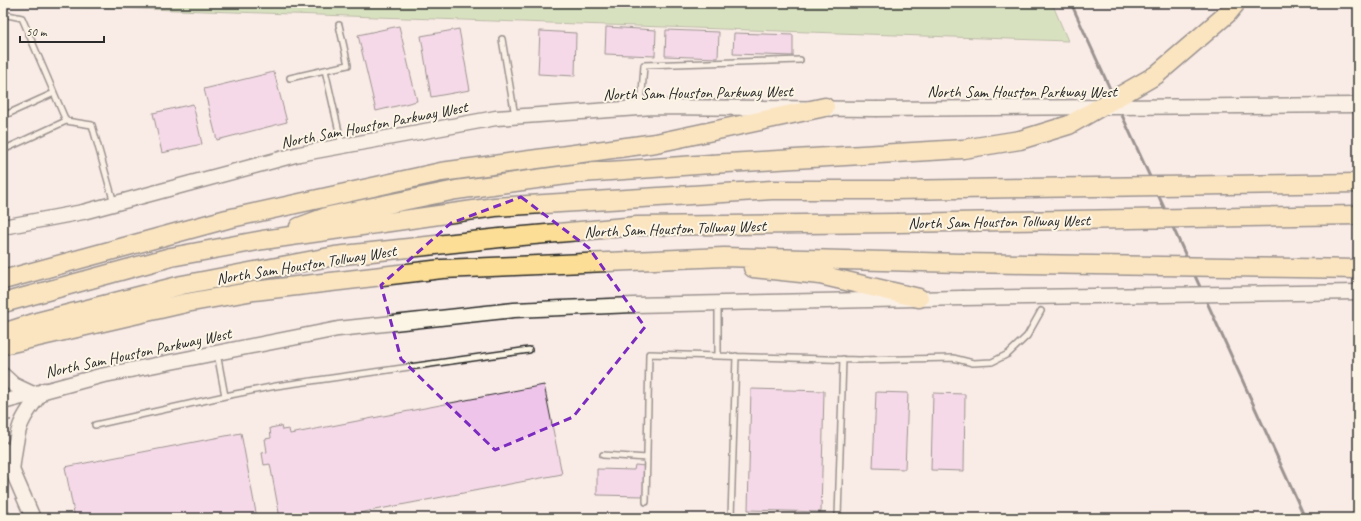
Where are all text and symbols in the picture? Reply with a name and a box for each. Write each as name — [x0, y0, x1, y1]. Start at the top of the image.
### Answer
scale bar — [20, 18, 104, 44]
text: 50 m — [26, 24, 48, 40]
street label: North Sam Houston Parkway West — [603, 81, 795, 105]
street label: North Sam Houston Parkway West — [927, 82, 1118, 102]
street label: North Sam Houston Parkway West — [279, 97, 471, 153]
street label: North Sam Houston Tollway West — [908, 210, 1092, 234]
street label: North Sam Houston Tollway West — [584, 216, 768, 242]
street label: North Sam Houston Tollway West — [215, 241, 399, 289]
street label: North Sam Houston Parkway West — [43, 323, 235, 382]

